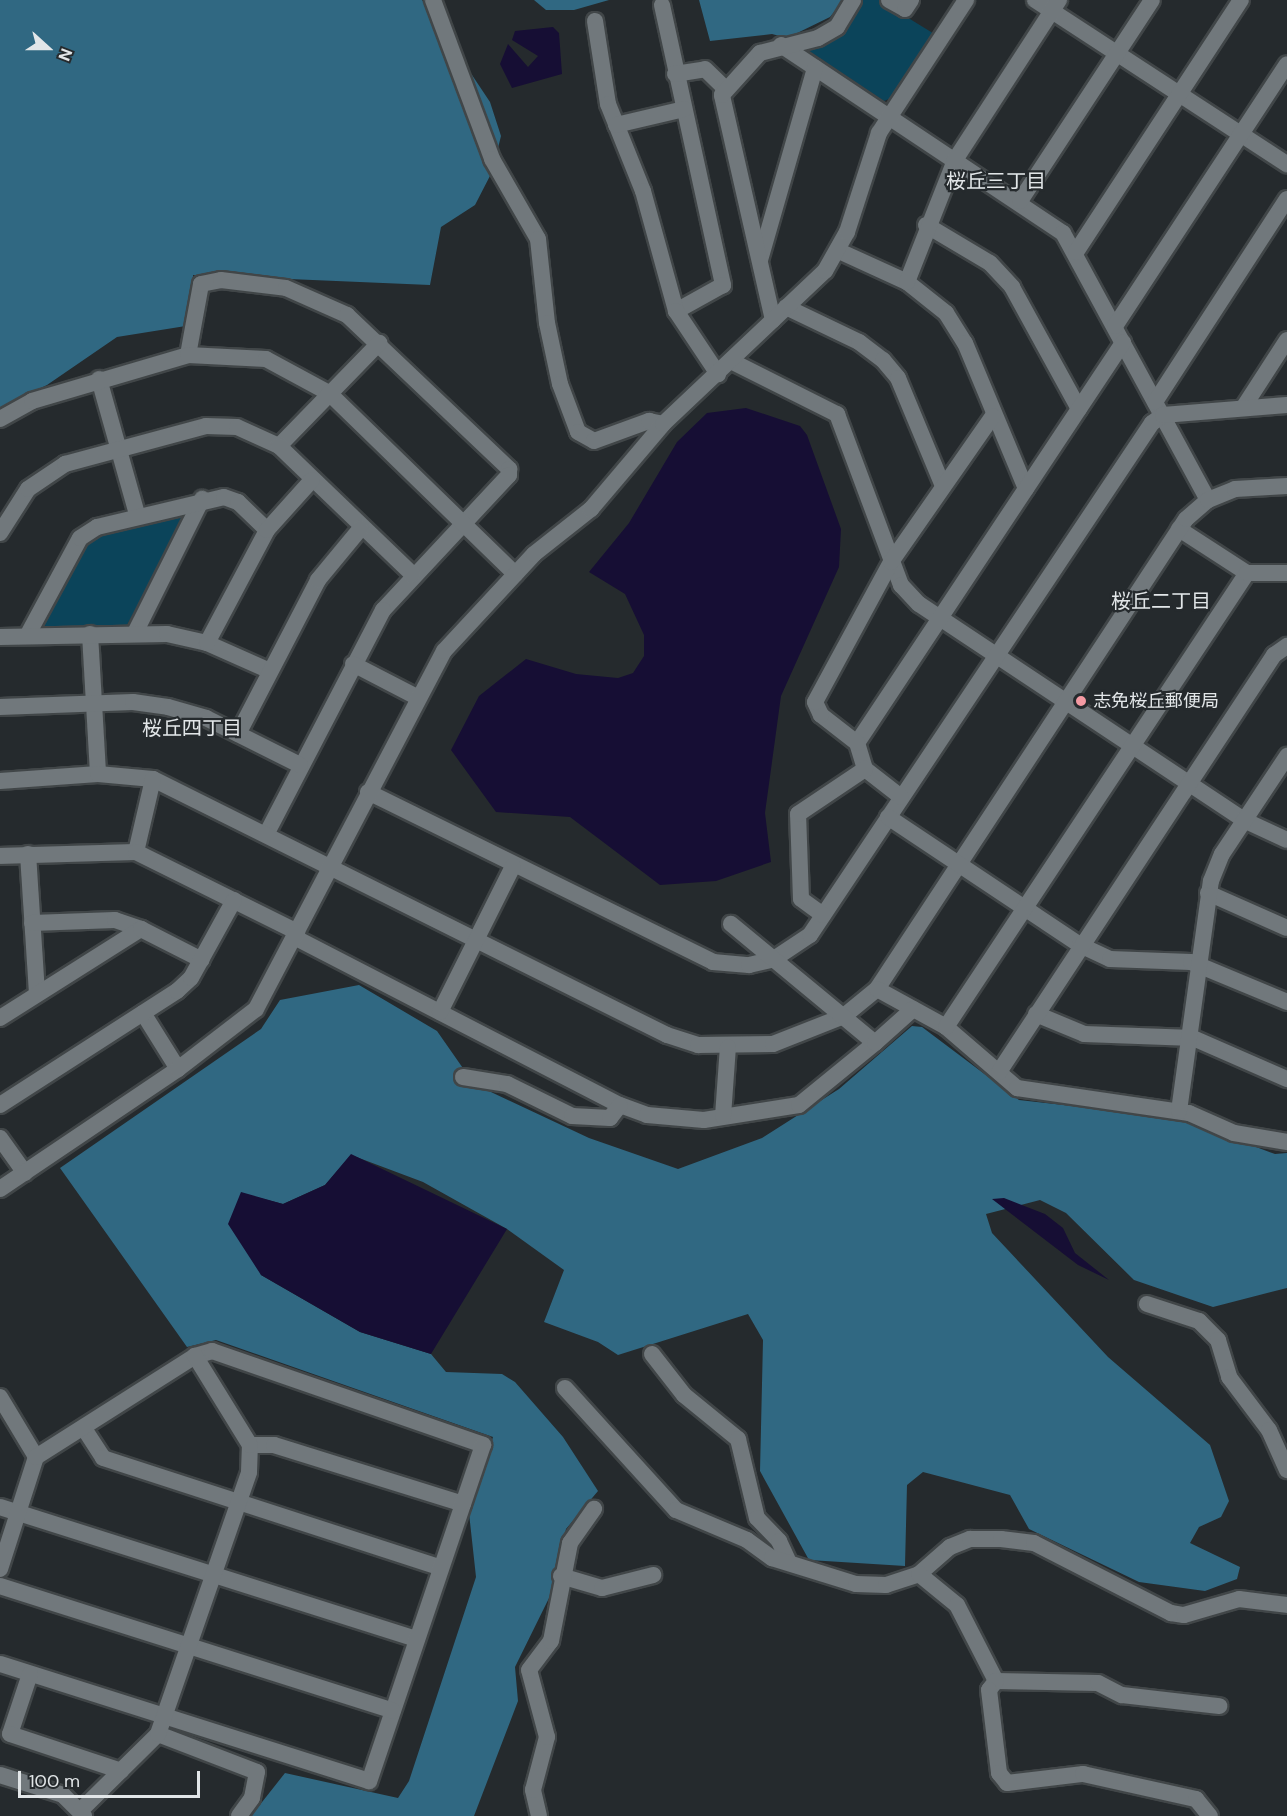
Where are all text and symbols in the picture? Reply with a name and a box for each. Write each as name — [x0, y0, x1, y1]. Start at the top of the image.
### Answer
north arrow — [18, 18, 78, 78]
text: N — [53, 45, 77, 64]
district label: 桜丘三丁目 — [946, 169, 1046, 193]
district label: 桜丘二丁目 — [1111, 589, 1211, 613]
place label: 志免桜丘郵便局 — [1093, 690, 1219, 712]
marker: 志免桜丘郵便局 — [1074, 694, 1088, 708]
district label: 桜丘四丁目 — [142, 716, 242, 740]
scale bar — [21, 1759, 202, 1797]
text: 100 m — [29, 1769, 80, 1793]

